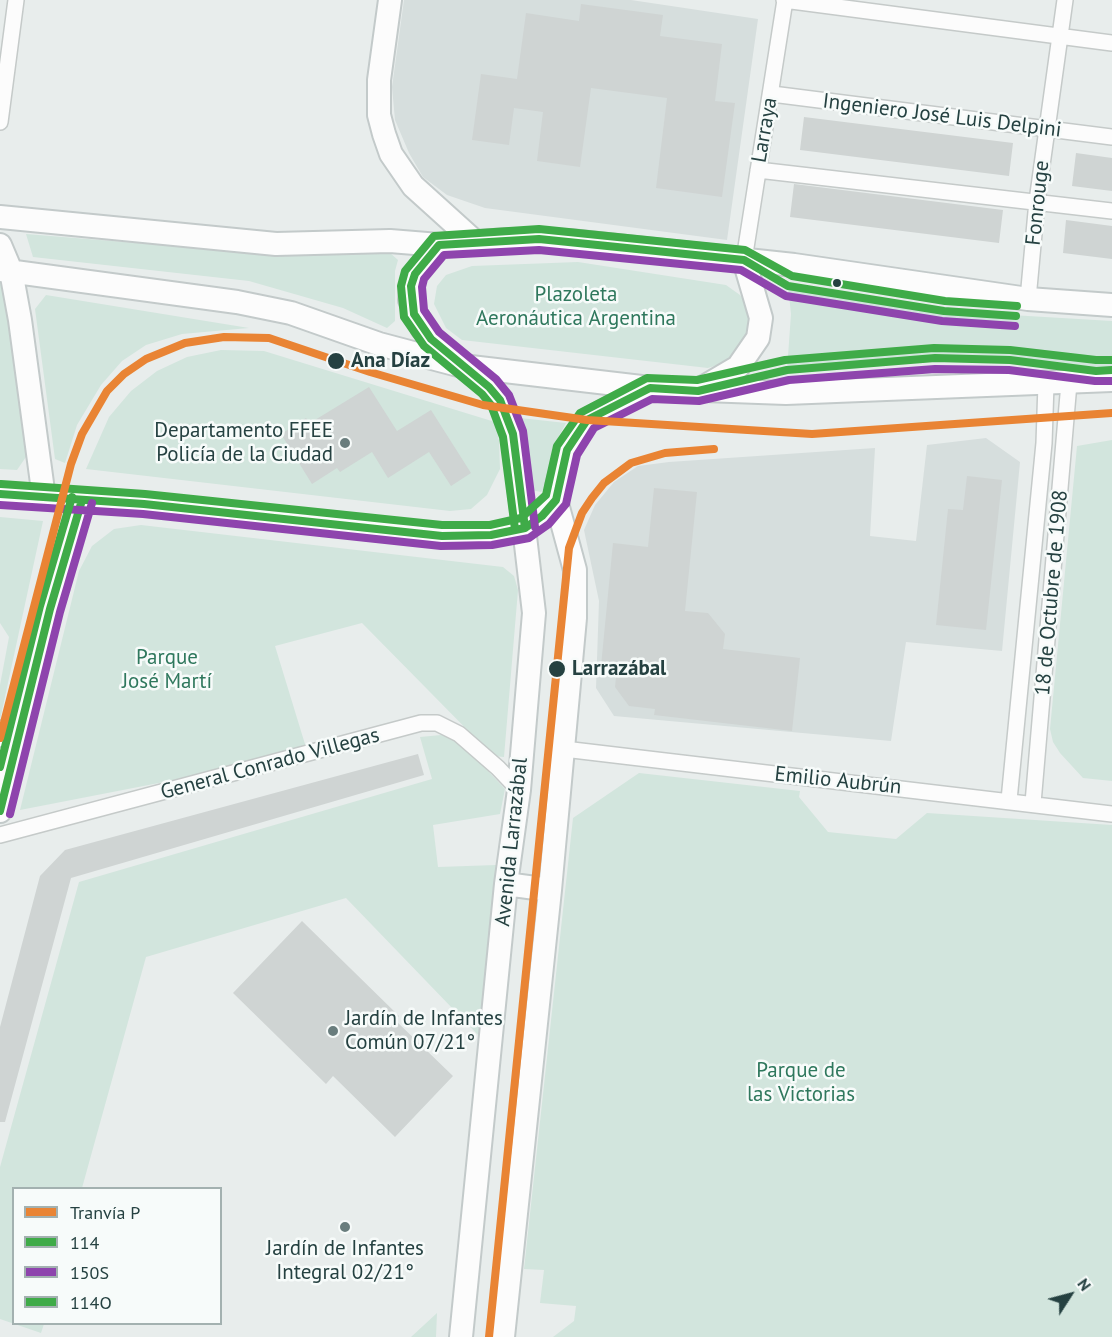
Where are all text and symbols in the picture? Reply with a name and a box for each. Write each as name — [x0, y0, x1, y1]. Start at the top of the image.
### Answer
street label: Ingeniero José Luis Delpini — [821, 89, 1063, 143]
street label: Larraya — [747, 95, 783, 165]
street label: Fonrouge — [1021, 159, 1055, 247]
unlabelled marker — [831, 277, 843, 289]
park label: Plazoleta Aeronáutica Argentina — [476, 282, 676, 332]
place label: Ana Díaz — [351, 348, 430, 374]
marker: Ana Díaz — [326, 351, 346, 371]
place label: Departamento FFEE Policía de la Ciudad — [154, 418, 333, 468]
marker: Departamento FFEE Policía de la Ciudad — [338, 436, 352, 450]
street label: 18 de Octubre de 1908 — [1030, 489, 1074, 697]
park label: Parque José Martí — [122, 645, 212, 695]
place label: Larrazábal — [572, 656, 666, 682]
marker: Larrazábal — [547, 659, 567, 679]
street label: General Conrado Villegas — [158, 723, 382, 805]
street label: Avenida Larrazábal — [491, 756, 533, 928]
street label: Emilio Aubrún — [773, 762, 903, 800]
place label: Jardín de Infantes Común 07/21° — [345, 1006, 503, 1056]
marker: Jardín de Infantes Común 07/21° — [326, 1024, 340, 1038]
park label: Parque de las Victorias — [747, 1058, 855, 1108]
legend — [12, 1187, 222, 1325]
text: Tranvía P — [70, 1201, 140, 1224]
marker: Jardín de Infantes Integral 02/21° — [338, 1220, 352, 1234]
text: 114 — [70, 1231, 99, 1254]
place label: Jardín de Infantes Integral 02/21° — [266, 1236, 424, 1286]
text: 150S — [70, 1261, 109, 1284]
north arrow — [1040, 1265, 1100, 1325]
text: N — [1073, 1274, 1096, 1295]
text: 114O — [70, 1291, 112, 1314]

